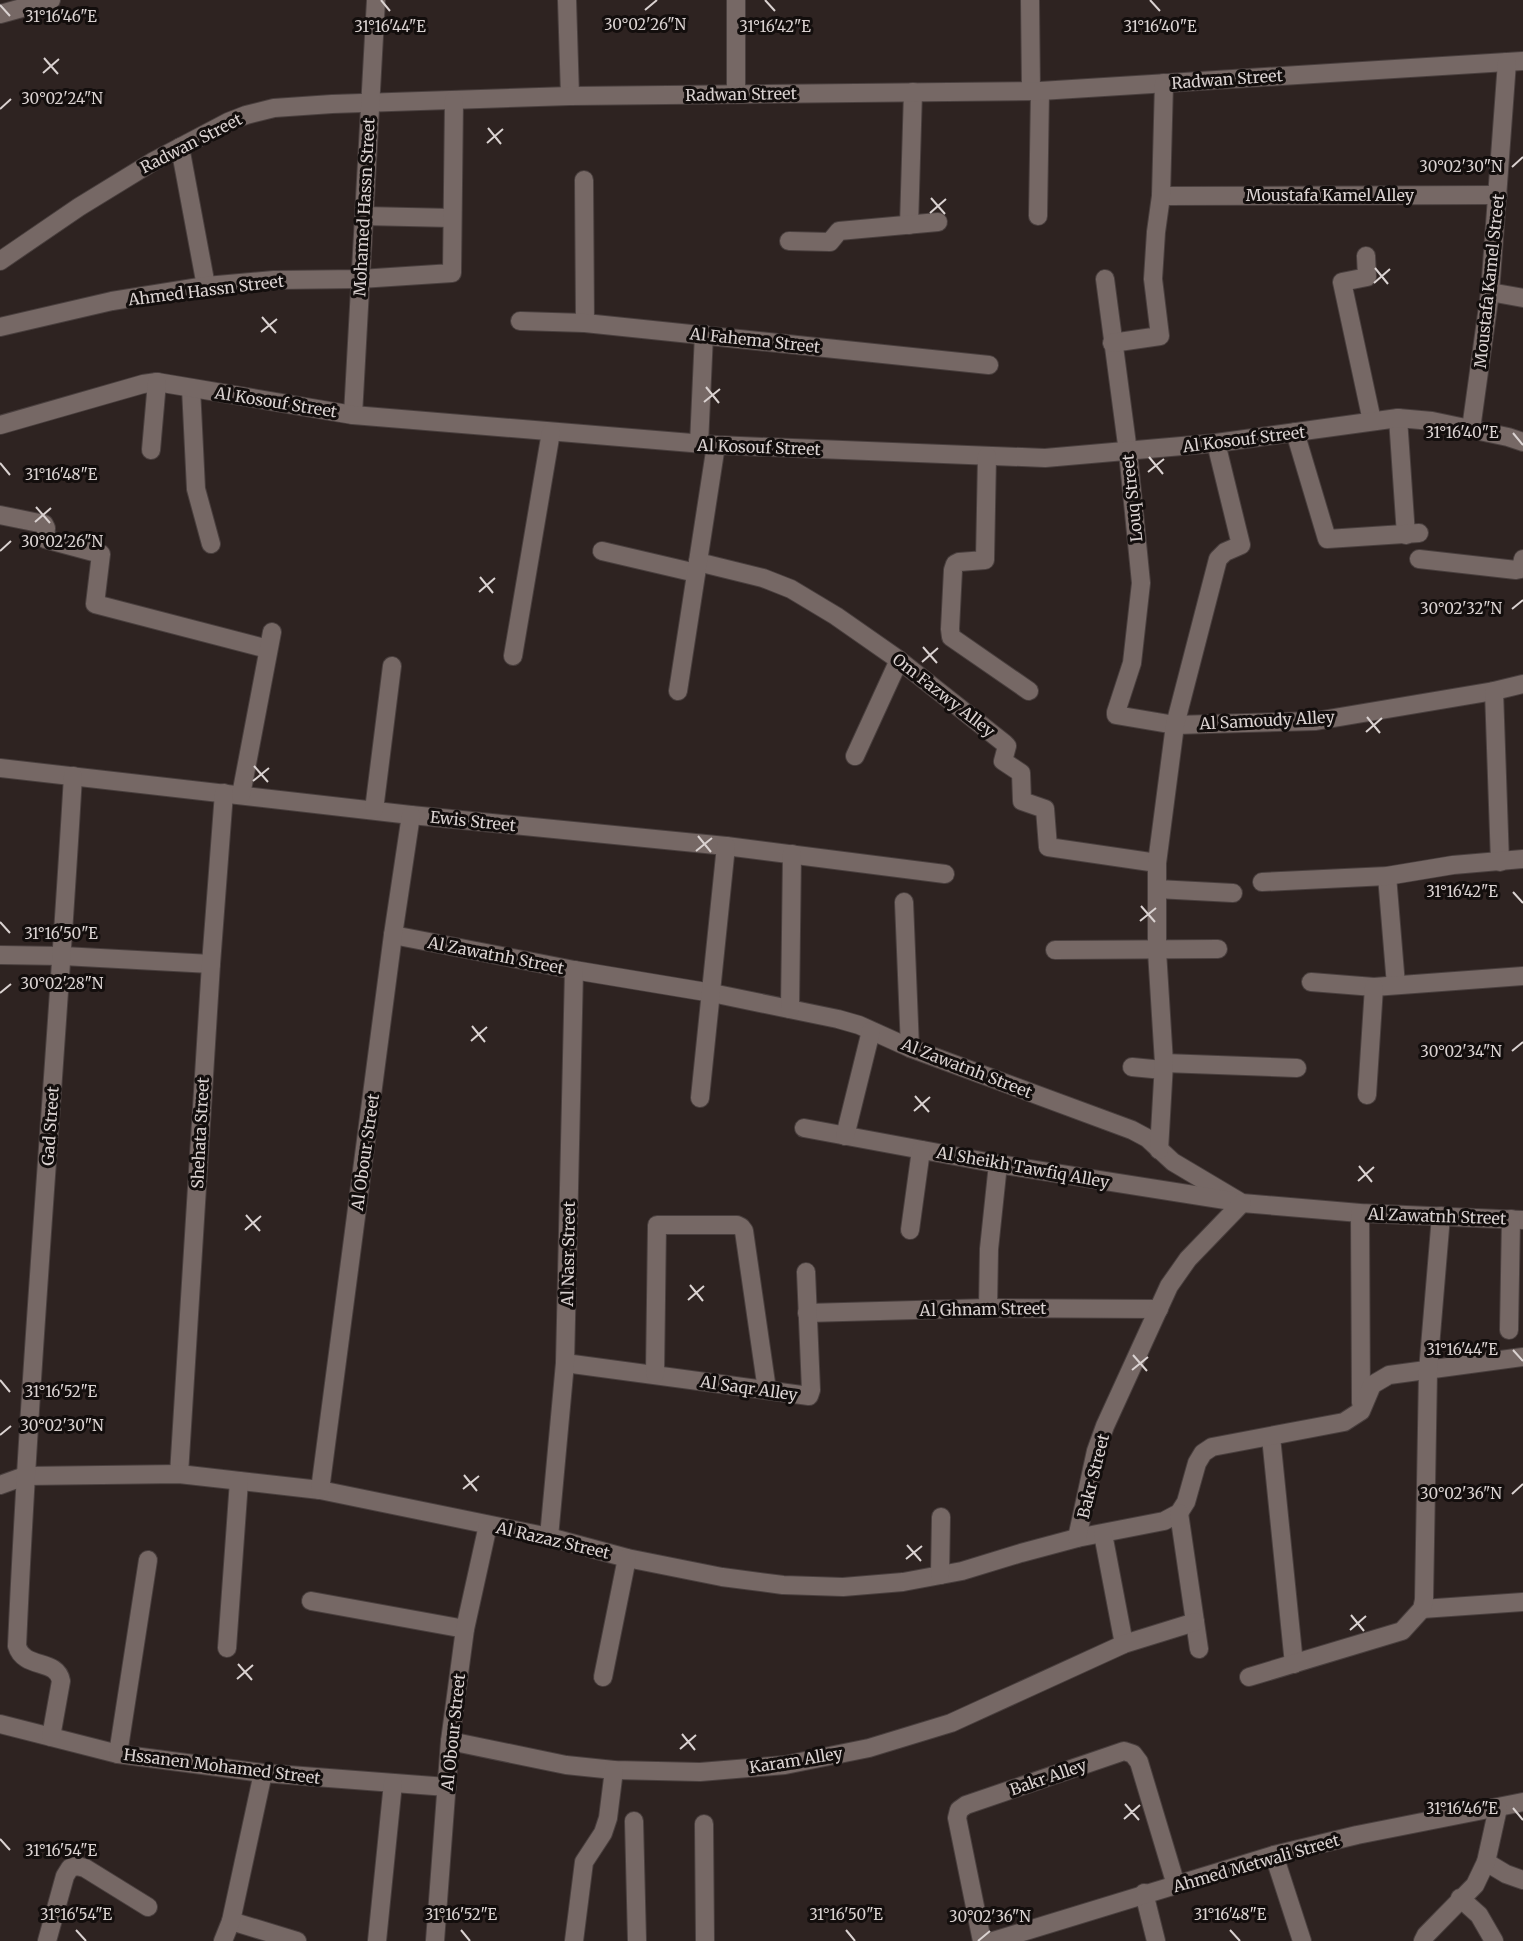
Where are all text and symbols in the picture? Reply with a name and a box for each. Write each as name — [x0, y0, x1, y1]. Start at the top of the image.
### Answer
text: 31°16'46"E — [25, 7, 97, 26]
text: 30°02'26"N — [604, 15, 686, 34]
text: 31°16'44"E — [354, 17, 426, 36]
text: 31°16'42"E — [739, 17, 811, 36]
text: 31°16'40"E — [1123, 17, 1197, 36]
street label: Radwan Street — [1171, 65, 1284, 93]
street label: Radwan Street — [685, 83, 798, 105]
text: 30°02'24"N — [21, 89, 103, 108]
street label: Radwan Street — [137, 108, 246, 177]
street label: Mohamed Hassn Street — [349, 116, 379, 297]
text: 30°02'30"N — [1419, 157, 1503, 176]
street label: Moustafa Kamel Alley — [1246, 185, 1415, 205]
street label: Moustafa Kamel Street — [1470, 192, 1508, 369]
street label: Ahmed Hassn Street — [126, 270, 286, 310]
street label: Al Fahema Street — [688, 323, 822, 357]
street label: Al Kosouf Street — [212, 382, 339, 422]
street label: Al Kosouf Street — [1181, 421, 1307, 457]
text: 31°16'40"E — [1425, 423, 1499, 442]
street label: Al Kosouf Street — [696, 435, 822, 459]
street label: Louq Street — [1117, 452, 1147, 543]
text: 31°16'48"E — [25, 465, 98, 484]
text: 30°02'26"N — [21, 532, 103, 551]
text: 30°02'32"N — [1420, 599, 1502, 618]
street label: Om Fazwy Alley — [889, 649, 1000, 742]
street label: Al Samoudy Alley — [1198, 706, 1336, 734]
street label: Ewis Street — [429, 807, 518, 836]
text: 31°16'42"E — [1426, 882, 1498, 901]
text: 31°16'50"E — [24, 924, 98, 943]
street label: Al Zawatnh Street — [425, 932, 567, 978]
text: 30°02'28"N — [21, 974, 104, 993]
street label: Al Zawatnh Street — [898, 1034, 1036, 1102]
text: 30°02'34"N — [1420, 1042, 1502, 1061]
street label: Shehata Street — [187, 1076, 213, 1189]
street label: Gad Street — [37, 1085, 63, 1166]
street label: Al Obour Street — [347, 1091, 383, 1213]
street label: Al Sheikh Tawfiq Alley — [934, 1142, 1112, 1192]
street label: Al Nasr Street — [557, 1200, 579, 1308]
street label: Al Zawatnh Street — [1366, 1204, 1507, 1228]
street label: Al Ghnam Street — [918, 1298, 1047, 1320]
text: 31°16'44"E — [1426, 1340, 1498, 1359]
street label: Al Saqr Alley — [698, 1371, 800, 1405]
text: 31°16'52"E — [25, 1382, 98, 1401]
text: 30°02'30"N — [20, 1416, 104, 1435]
street label: Bakr Street — [1073, 1431, 1113, 1520]
text: 30°02'36"N — [1420, 1484, 1502, 1503]
street label: Al Razaz Street — [493, 1517, 612, 1563]
street label: Al Obour Street — [437, 1672, 469, 1793]
street label: Karam Alley — [748, 1743, 845, 1777]
street label: Hssanen Mohamed Street — [122, 1744, 322, 1788]
street label: Bakr Alley — [1007, 1754, 1090, 1799]
text: 31°16'46"E — [1426, 1799, 1498, 1818]
street label: Ahmed Metwali Street — [1170, 1829, 1342, 1897]
text: 31°16'54"E — [25, 1841, 97, 1860]
text: 31°16'54"E — [40, 1905, 112, 1924]
text: 31°16'52"E — [425, 1905, 498, 1924]
text: 31°16'50"E — [809, 1905, 883, 1924]
text: 31°16'48"E — [1194, 1905, 1267, 1924]
text: 30°02'36"N — [949, 1907, 1031, 1926]

